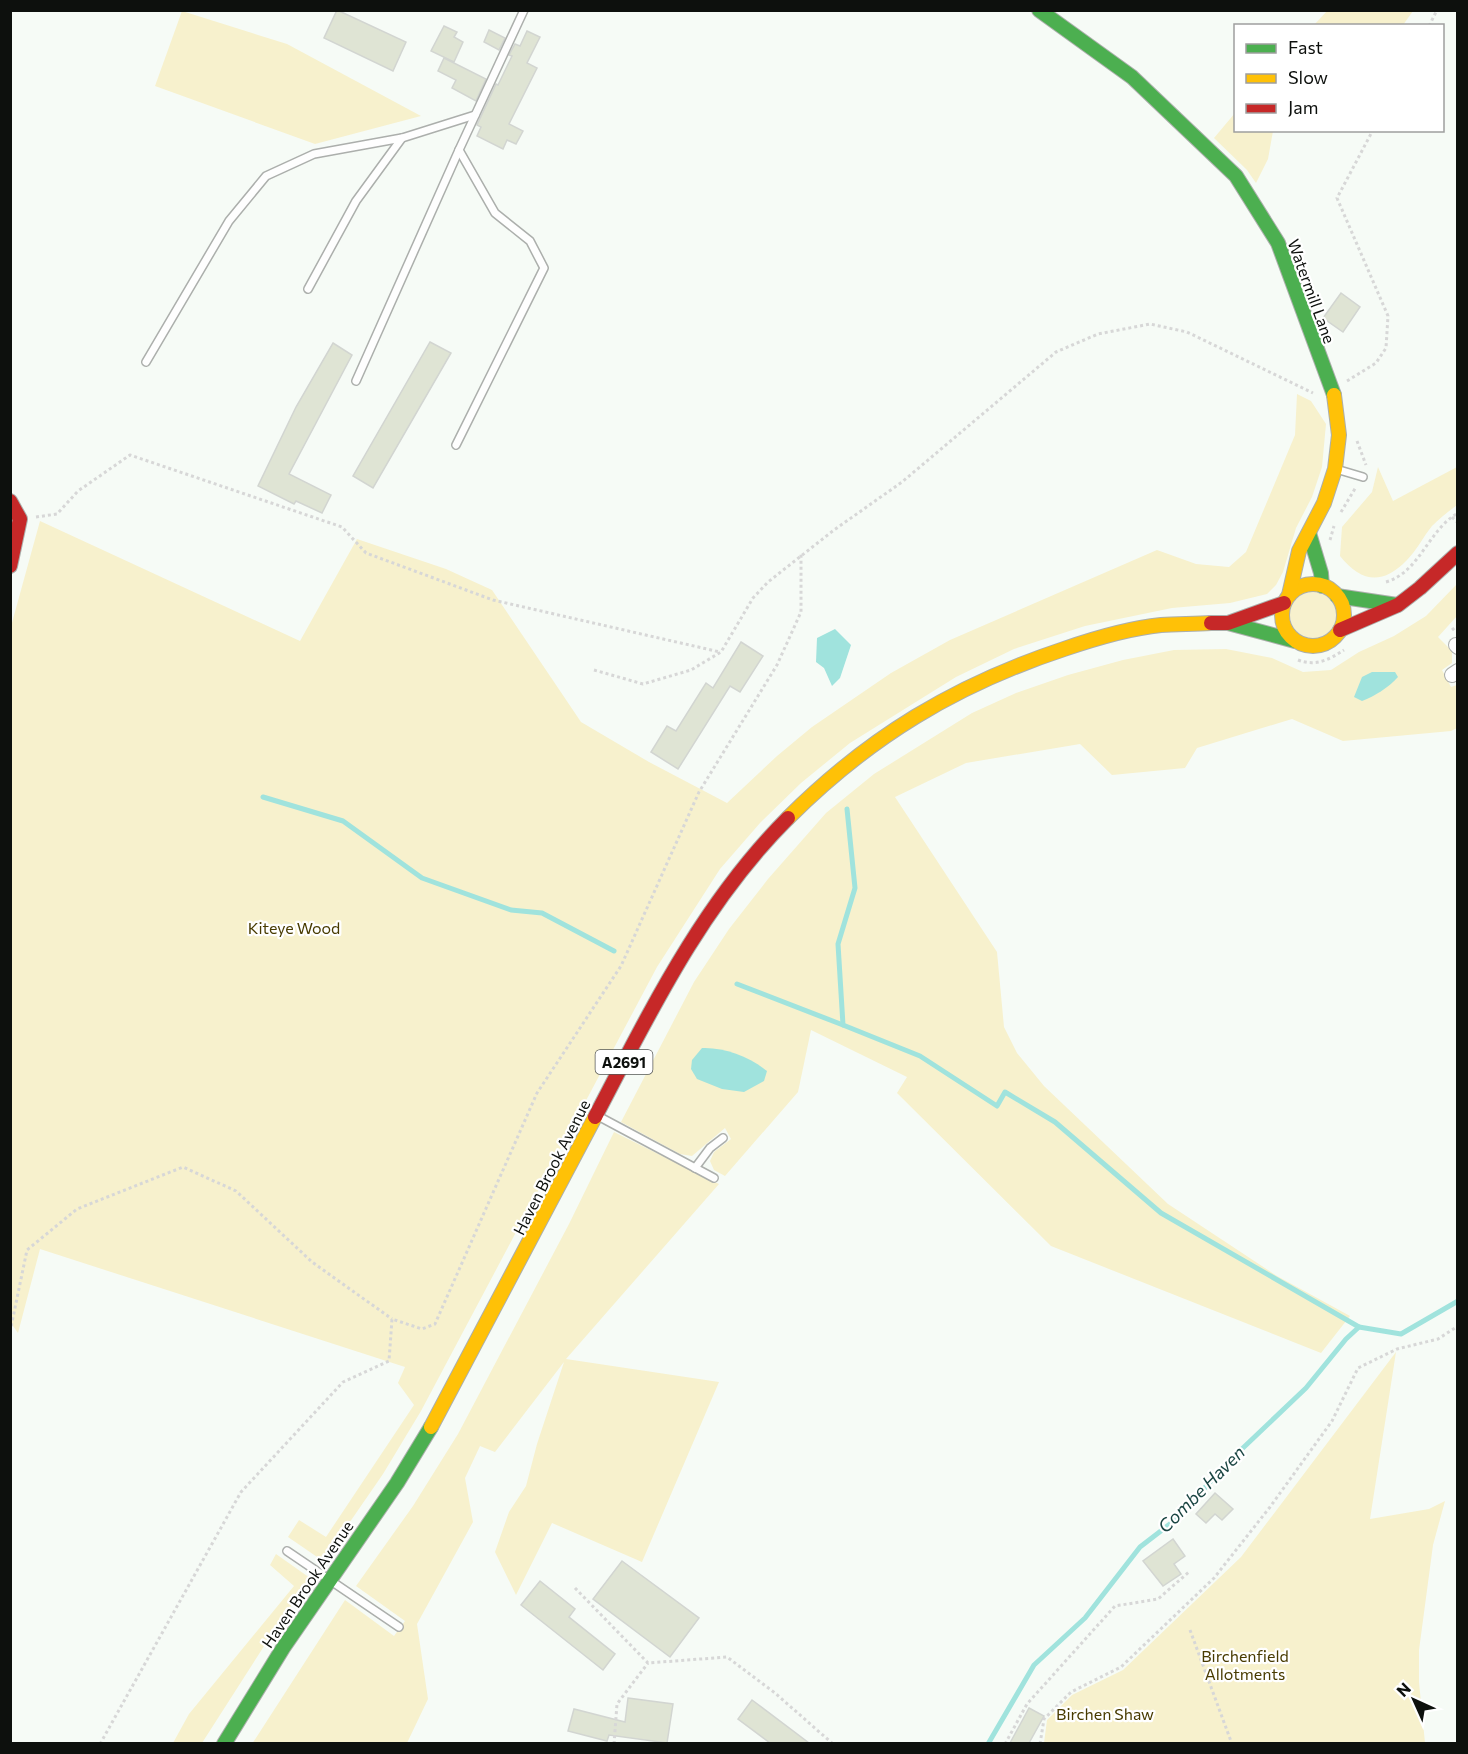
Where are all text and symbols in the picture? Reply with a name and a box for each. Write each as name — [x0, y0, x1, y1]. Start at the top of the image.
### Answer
legend — [1234, 24, 1444, 132]
text: Fast — [1288, 36, 1323, 58]
text: Slow — [1288, 66, 1328, 88]
text: Jam — [1288, 96, 1318, 118]
street label: Watermill Lane — [1284, 236, 1340, 346]
park label: Kiteye Wood — [248, 918, 340, 937]
road number: A2691 — [596, 1050, 652, 1074]
street label: Haven Brook Avenue — [509, 1096, 593, 1238]
water label: Combe Haven — [1153, 1441, 1249, 1537]
street label: Haven Brook Avenue — [257, 1517, 357, 1651]
park label: Birchenfield Allotments — [1201, 1646, 1289, 1683]
north arrow — [1384, 1670, 1444, 1730]
text: N — [1392, 1678, 1414, 1700]
park label: Birchen Shaw — [1056, 1704, 1154, 1723]

